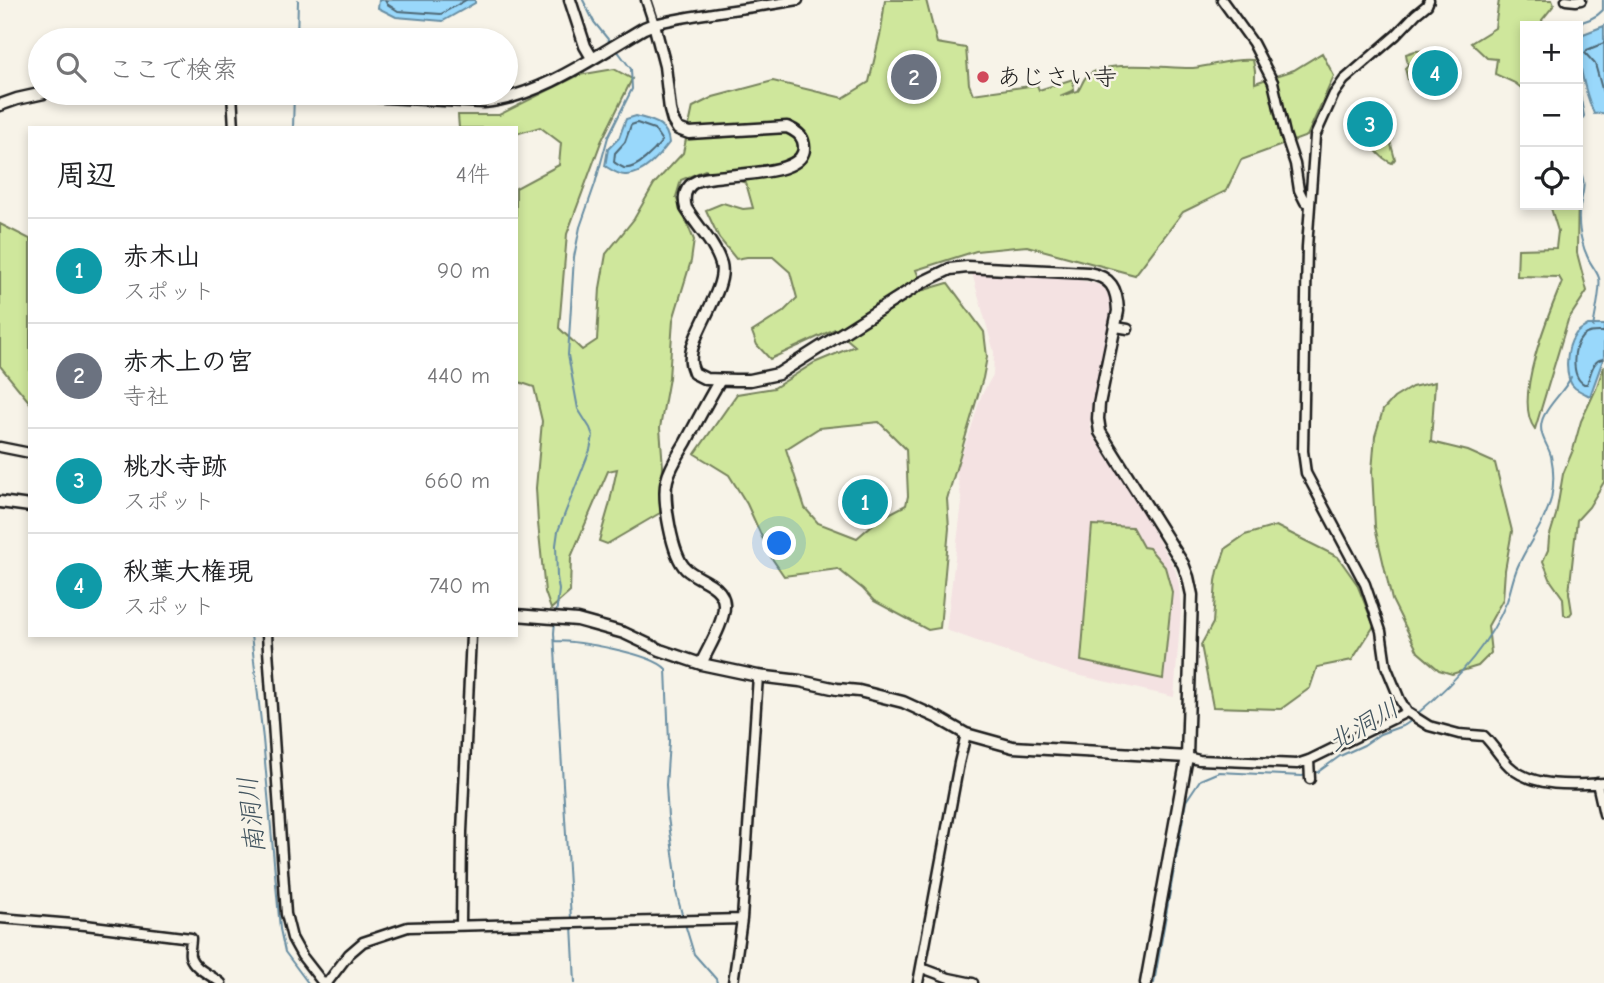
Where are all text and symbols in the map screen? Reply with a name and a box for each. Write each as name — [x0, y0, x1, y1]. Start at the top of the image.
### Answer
map controls — [1520, 21, 1583, 210]
button: + — [1520, 21, 1583, 84]
search box — [28, 28, 518, 105]
pin: 4 — [1412, 47, 1458, 99]
icon: search — [52, 48, 90, 86]
pin: 2 — [891, 51, 937, 103]
text: ここで検索 — [108, 55, 238, 85]
place label: あじさい寺 — [997, 63, 1117, 91]
marker: あじさい寺 — [975, 69, 991, 85]
button: − — [1520, 84, 1583, 147]
pin: 3 — [1347, 98, 1393, 150]
button: locate — [1520, 147, 1583, 210]
text: 周辺 — [56, 158, 116, 193]
text: 4件 — [456, 161, 490, 188]
text: 赤木山 — [123, 242, 201, 272]
text: 1 — [74, 257, 84, 284]
text: 90 m — [437, 257, 490, 284]
text: スポット — [123, 278, 215, 305]
text: 赤木上の宮 — [123, 347, 253, 377]
text: 2 — [73, 362, 85, 389]
text: 440 m — [427, 362, 490, 389]
text: 寺社 — [123, 383, 169, 410]
text: 桃水寺跡 — [123, 452, 227, 482]
text: 3 — [73, 467, 85, 494]
text: 660 m — [424, 467, 490, 494]
pin: 1 — [842, 476, 888, 528]
text: スポット — [123, 488, 215, 515]
your location — [762, 526, 796, 560]
text: 秋葉大権現 — [123, 557, 253, 587]
text: 4 — [74, 572, 84, 599]
text: 740 m — [429, 572, 490, 599]
text: スポット — [123, 593, 215, 620]
water label: 北洞川 — [1322, 693, 1405, 758]
water label: 南洞川 — [233, 775, 271, 855]

